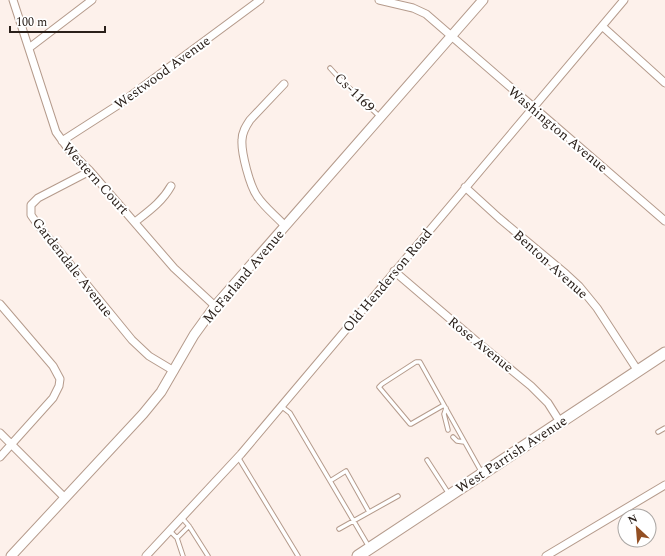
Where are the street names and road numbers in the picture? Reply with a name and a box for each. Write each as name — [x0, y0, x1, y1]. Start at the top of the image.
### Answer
street label: Westwood Avenue — [110, 30, 215, 115]
street label: Cs-1169 — [330, 68, 380, 117]
street label: Washington Avenue — [503, 81, 612, 178]
street label: Western Court — [57, 137, 134, 219]
street label: Gardendale Avenue — [27, 213, 118, 322]
street label: McFarland Avenue — [198, 224, 289, 328]
street label: Old Henderson Road — [338, 224, 437, 337]
street label: Benton Avenue — [508, 225, 593, 304]
street label: Rose Avenue — [443, 311, 518, 378]
street label: West Parrish Avenue — [451, 410, 571, 498]

